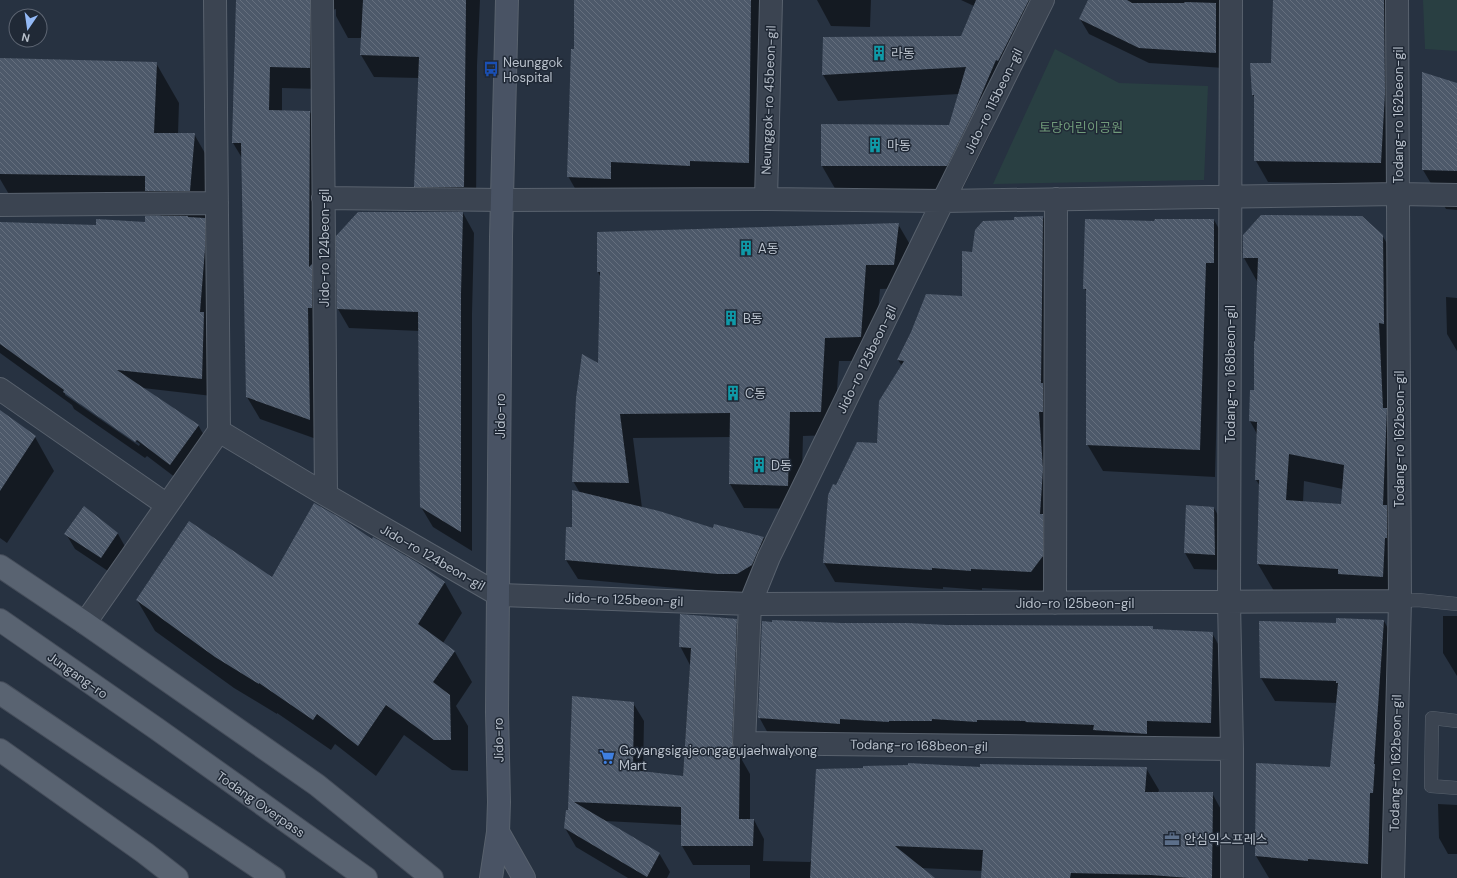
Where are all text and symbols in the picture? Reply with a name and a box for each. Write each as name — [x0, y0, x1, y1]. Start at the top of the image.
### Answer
north arrow — [8, 8, 48, 48]
street label: Neunggok-ro 45beon-gil — [757, 25, 780, 175]
text: N — [20, 30, 31, 45]
building icon: 라동 — [870, 44, 888, 62]
place label: 라동 — [891, 45, 915, 62]
street label: Jido-ro 115beon-gil — [961, 46, 1026, 157]
street label: Todang-ro 162beon-gil — [1390, 47, 1407, 183]
place label: Neunggok Hospital — [503, 54, 563, 86]
bus stop icon: Neunggok Hospital — [482, 60, 500, 78]
park label: 토당어린이공원 — [1039, 119, 1123, 136]
building icon: 마동 — [866, 136, 884, 154]
place label: 마동 — [887, 137, 911, 154]
street label: Jido-ro 124beon-gil — [316, 189, 333, 307]
building icon: A동 — [737, 239, 755, 257]
place label: A동 — [758, 240, 779, 257]
street label: Jido-ro 125beon-gil — [833, 302, 900, 416]
street label: Todang-ro 168beon-gil — [1222, 305, 1239, 443]
building icon: B동 — [722, 309, 740, 327]
place label: B동 — [743, 310, 763, 327]
street label: Todang-ro 162beon-gil — [1391, 371, 1408, 507]
building icon: C동 — [724, 384, 742, 402]
place label: C동 — [745, 385, 766, 402]
street label: Jido-ro — [492, 393, 509, 438]
building icon: D동 — [750, 456, 768, 474]
place label: D동 — [771, 457, 792, 474]
street label: Jido-ro 124beon-gil — [377, 520, 488, 594]
street label: Jido-ro 125beon-gil — [564, 589, 684, 610]
street label: Jido-ro 125beon-gil — [1016, 595, 1134, 612]
street label: Jungang-ro — [44, 648, 111, 703]
street label: Todang-ro 162beon-gil — [1386, 694, 1405, 832]
street label: Jido-ro — [490, 717, 507, 763]
street label: Todang-ro 168beon-gil — [850, 736, 988, 755]
place label: Goyangsigajeongagujaehwalyong Mart — [619, 742, 817, 774]
supermarket icon: Goyangsigajeongagujaehwalyong Mart — [598, 748, 616, 766]
street label: Todang Overpass — [213, 768, 308, 841]
office icon: 안심익스프레스 — [1163, 830, 1181, 848]
place label: 안심익스프레스 — [1184, 831, 1268, 848]

